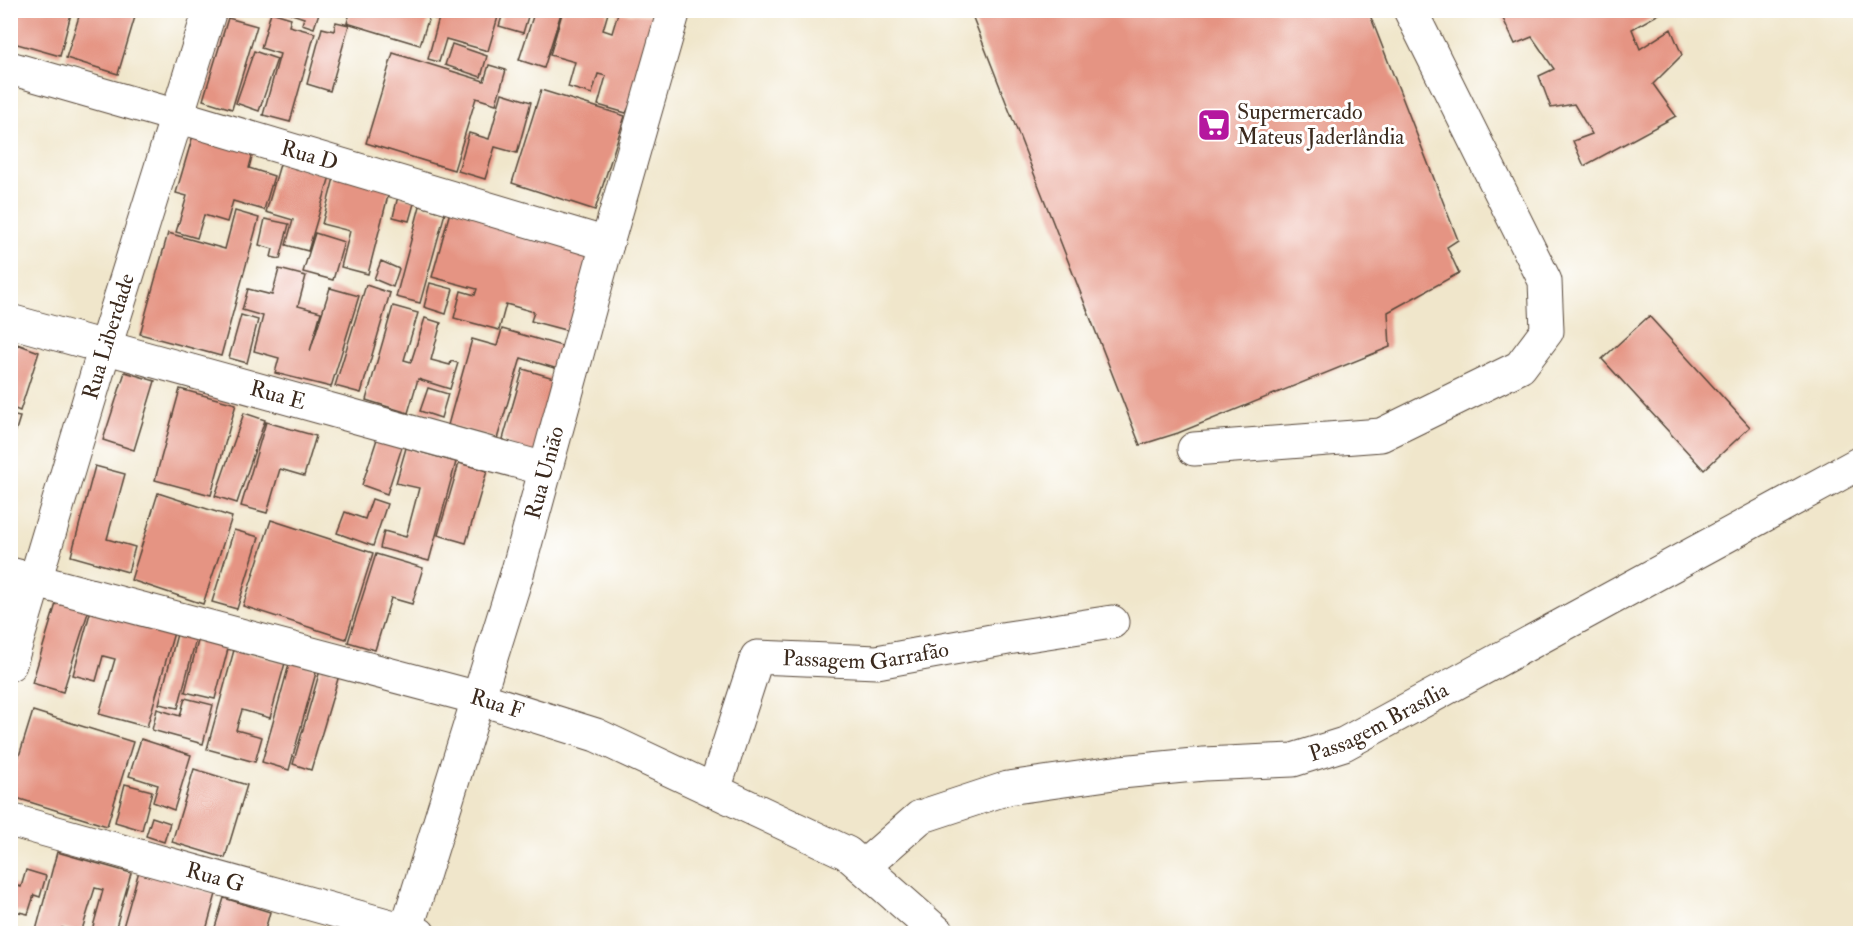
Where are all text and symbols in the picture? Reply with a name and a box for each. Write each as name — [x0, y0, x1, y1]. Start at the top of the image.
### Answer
place label: Supermercado Mateus Jaderlândia — [1237, 98, 1405, 151]
supermarket icon: Supermercado Mateus Jaderlândia — [1196, 107, 1232, 143]
street label: Rua D — [277, 134, 342, 177]
street label: Rua Liberdade — [76, 270, 141, 403]
street label: Rua E — [247, 374, 309, 416]
street label: Rua União — [519, 423, 571, 522]
street label: Passagem Garrafão — [782, 635, 951, 677]
street label: Passagem Brasília — [1306, 675, 1454, 768]
street label: Rua F — [467, 682, 527, 725]
street label: Rua G — [183, 856, 247, 899]

